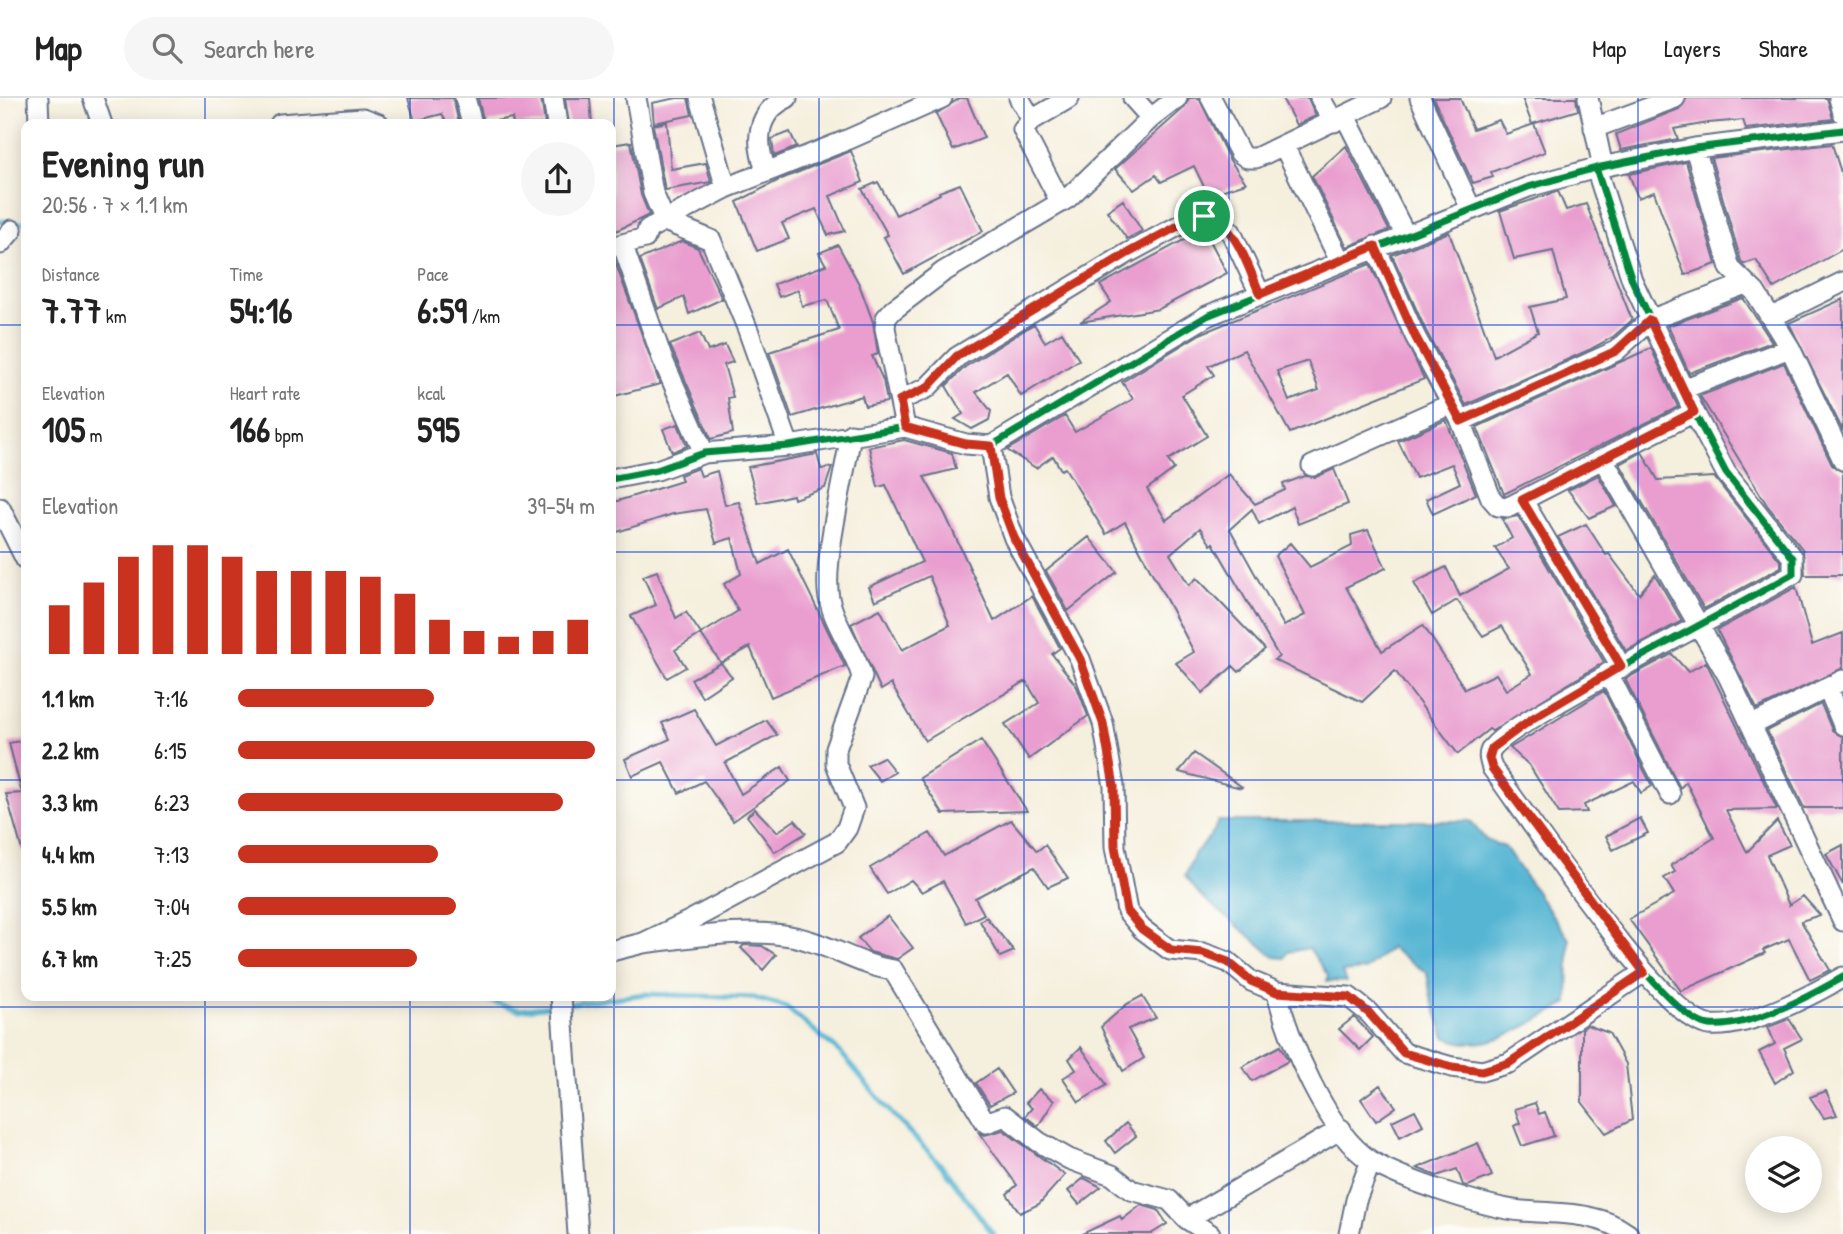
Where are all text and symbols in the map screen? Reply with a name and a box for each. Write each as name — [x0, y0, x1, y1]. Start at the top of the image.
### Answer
search box — [124, 17, 614, 80]
text: Map — [35, 26, 82, 70]
icon: search — [148, 29, 186, 67]
text: Search here — [204, 31, 315, 66]
text: Map — [1592, 32, 1626, 64]
text: Layers — [1664, 32, 1721, 64]
text: Share — [1759, 32, 1808, 64]
text: Evening run — [42, 137, 205, 189]
button: share — [521, 142, 595, 216]
pin — [1174, 186, 1234, 246]
text: 20:56 · 7 × 1.1 km — [42, 189, 188, 220]
icon: arrive — [1185, 197, 1223, 235]
text: Distance — [42, 261, 100, 287]
text: Time — [230, 261, 263, 287]
text: Pace — [417, 261, 449, 287]
text: 7.77 — [42, 287, 101, 334]
text: 54:16 — [230, 287, 292, 334]
text: 6:59 — [417, 287, 467, 334]
text: km — [101, 303, 127, 329]
text: /km — [467, 303, 500, 329]
text: Elevation — [42, 380, 105, 406]
text: Heart rate — [230, 380, 301, 406]
text: kcal — [417, 380, 445, 406]
text: 105 — [42, 406, 85, 453]
text: 166 — [230, 406, 270, 453]
text: 595 — [417, 406, 460, 453]
text: m — [85, 422, 103, 448]
text: bpm — [270, 422, 304, 448]
text: Elevation — [42, 490, 118, 521]
text: 39–54 m — [527, 490, 595, 521]
text: 1.1 km — [42, 683, 94, 714]
text: 7:16 — [154, 683, 188, 714]
text: 2.2 km — [42, 735, 99, 766]
text: 6:15 — [154, 735, 187, 766]
text: 3.3 km — [42, 787, 98, 818]
text: 6:23 — [154, 787, 190, 818]
text: 4.4 km — [42, 839, 95, 870]
text: 7:13 — [154, 839, 189, 870]
text: 5.5 km — [42, 891, 97, 922]
text: 7:04 — [154, 891, 190, 922]
text: 6.7 km — [42, 943, 98, 974]
text: 7:25 — [154, 943, 191, 974]
map controls — [1745, 1136, 1822, 1213]
button: layers — [1745, 1136, 1822, 1213]

